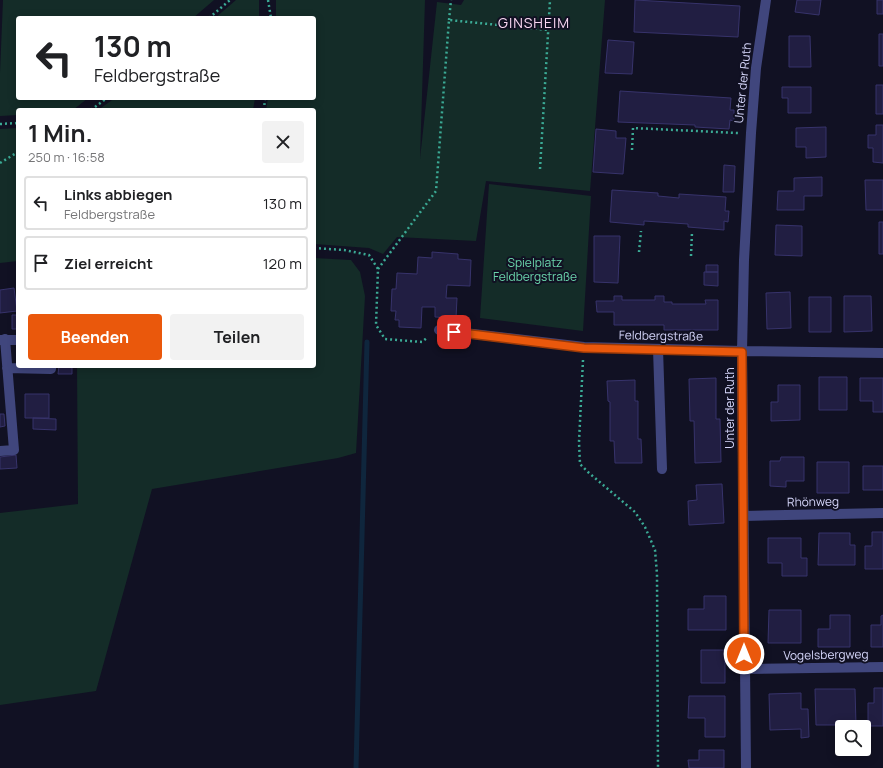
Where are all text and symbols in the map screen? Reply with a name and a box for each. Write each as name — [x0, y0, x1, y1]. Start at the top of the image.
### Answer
district label: GINSHEIM — [498, 13, 570, 32]
text: 130 m — [94, 27, 172, 65]
icon: left — [28, 32, 80, 84]
street label: Unter der Ruth — [730, 42, 755, 124]
text: Feldbergstraße — [94, 63, 220, 87]
text: 1 Min. — [28, 116, 93, 149]
button: close — [262, 121, 304, 163]
text: 250 m · 16:58 — [28, 148, 105, 166]
text: Links abbiegen — [64, 184, 172, 205]
icon: left — [30, 192, 52, 214]
text: 130 m — [263, 193, 302, 214]
text: Feldbergstraße — [64, 205, 155, 223]
icon: arrive — [30, 252, 52, 274]
text: Ziel erreicht — [64, 253, 153, 274]
text: 120 m — [263, 253, 302, 274]
park label: Spielplatz Feldbergstraße — [493, 254, 577, 285]
button: Beenden — [28, 314, 162, 360]
button: Teilen — [170, 314, 304, 360]
pin — [437, 315, 471, 349]
icon: arrive — [443, 321, 465, 343]
street label: Feldbergstraße — [619, 326, 703, 345]
street label: Unter der Ruth — [721, 367, 738, 449]
street label: Rhönweg — [787, 493, 839, 510]
position arrow — [723, 633, 765, 675]
street label: Vogelsbergweg — [783, 645, 869, 664]
map controls — [835, 720, 871, 756]
button: search — [835, 720, 871, 756]

